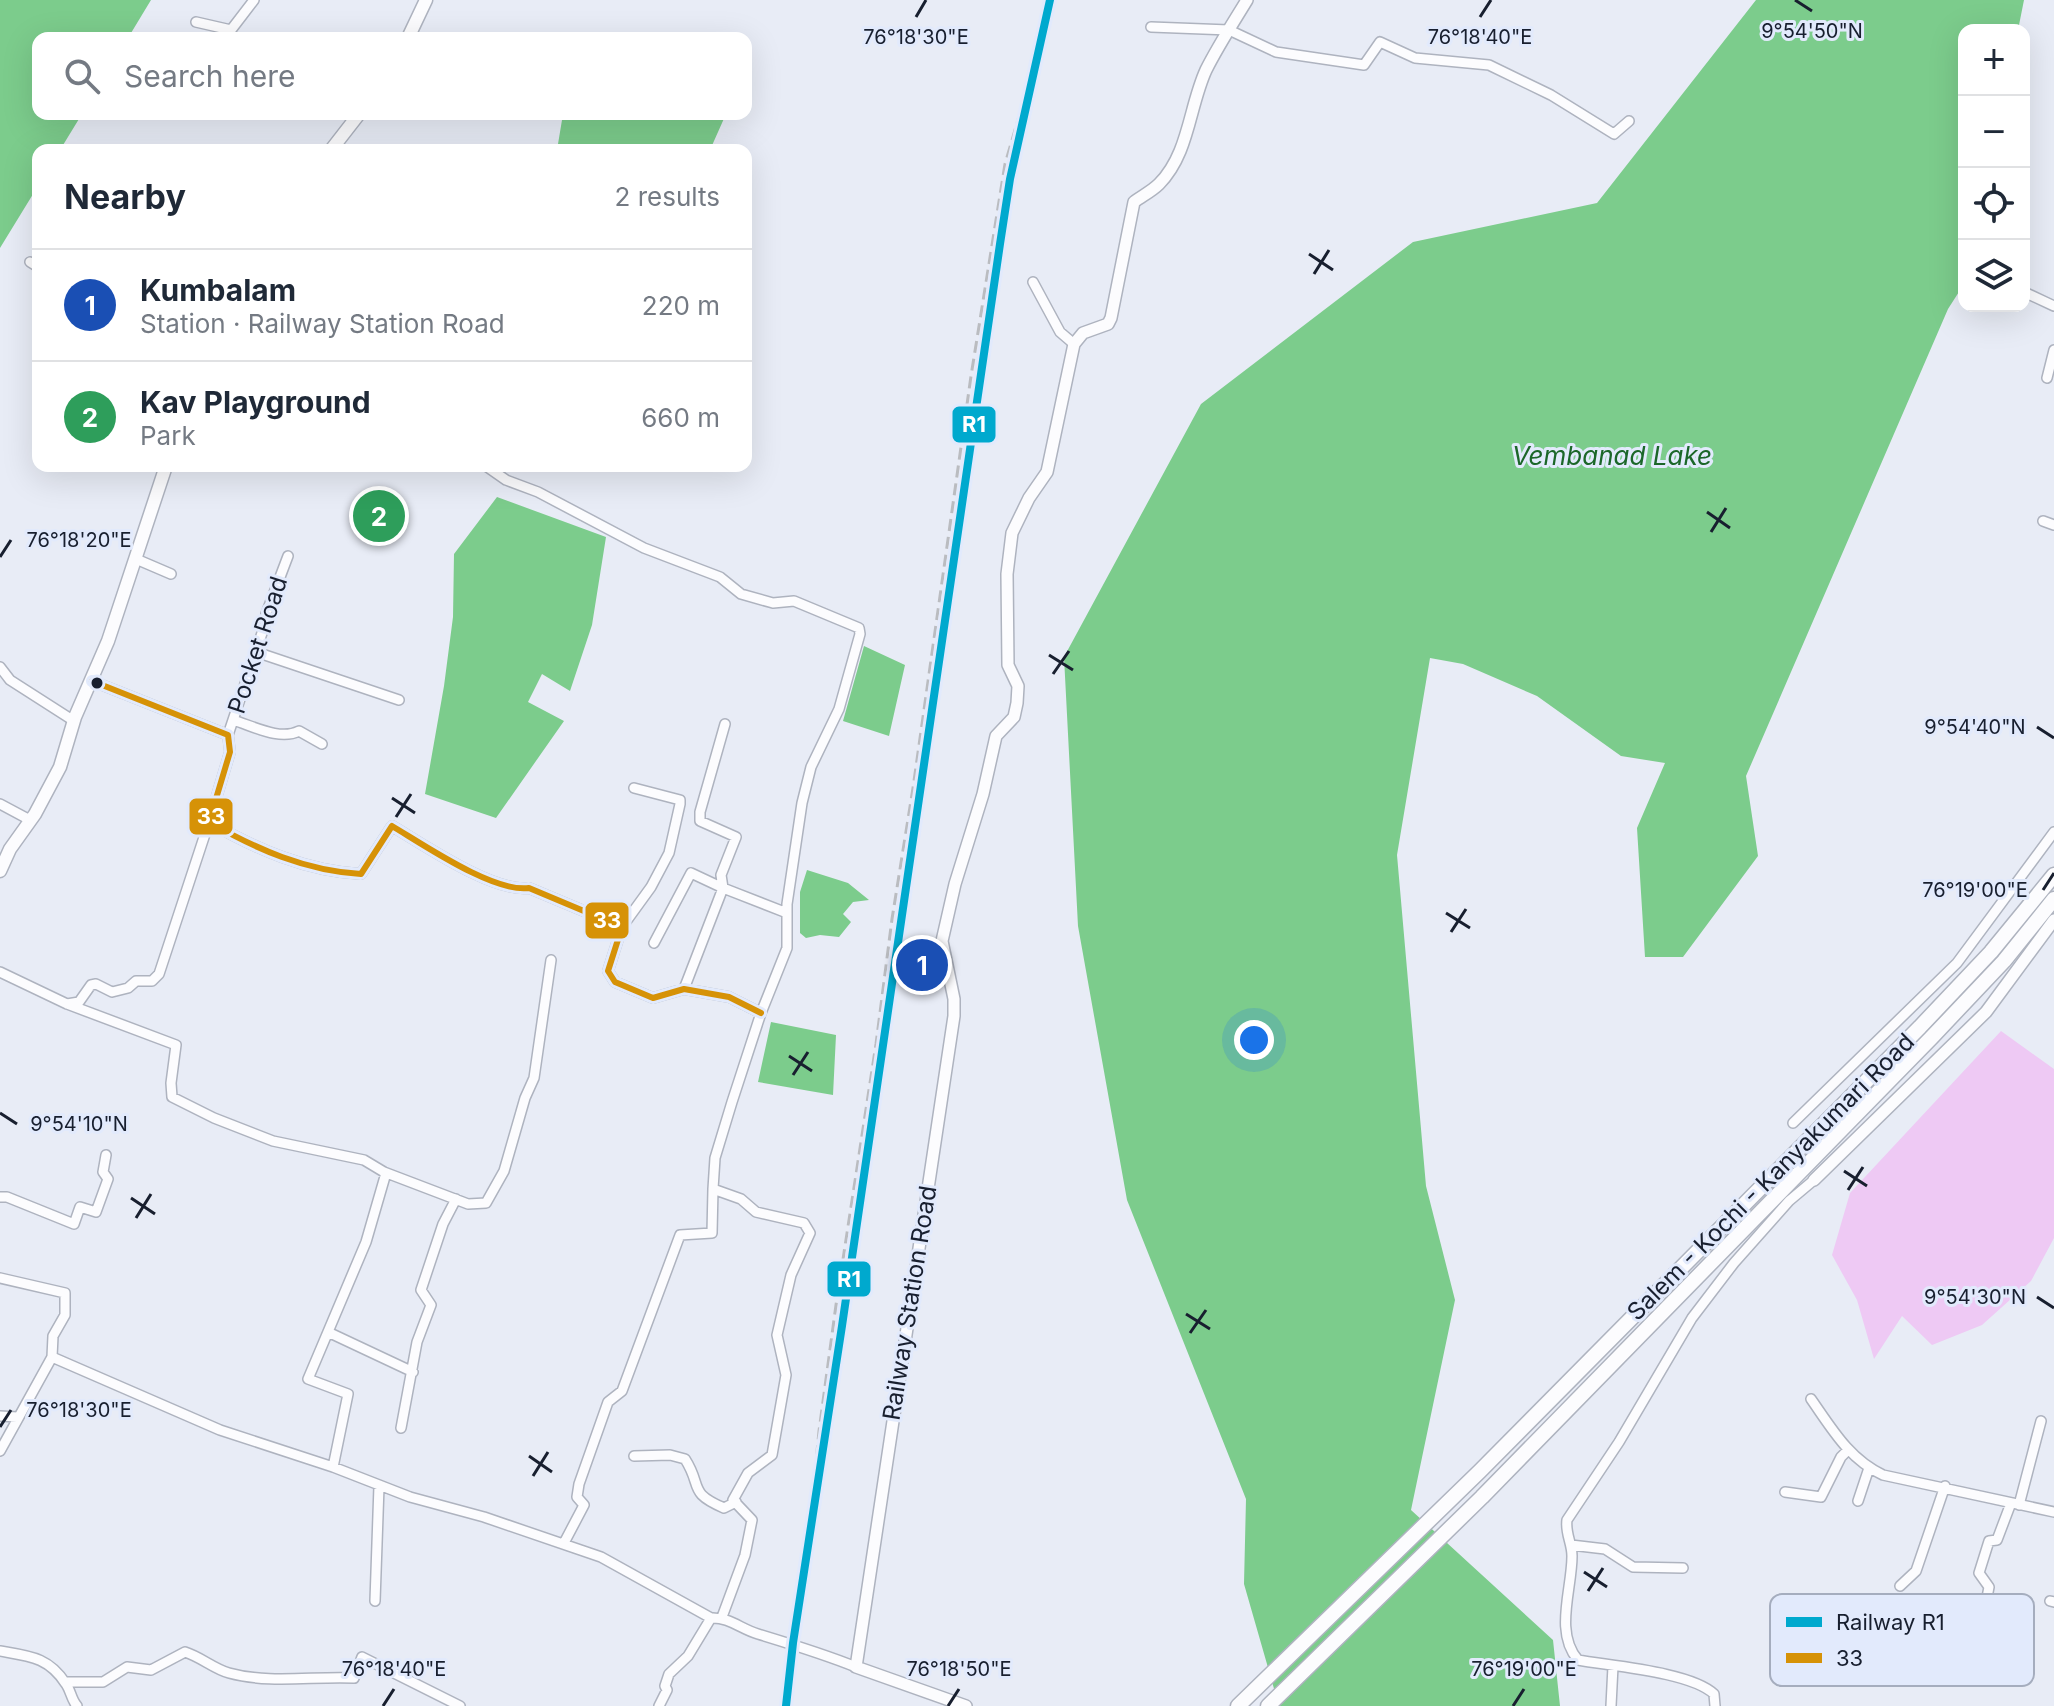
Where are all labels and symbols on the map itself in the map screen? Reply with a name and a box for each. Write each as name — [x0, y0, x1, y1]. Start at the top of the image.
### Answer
text: 9°54'50"N — [1761, 19, 1863, 43]
text: 76°18'30"E — [863, 25, 969, 49]
text: 76°18'40"E — [1428, 25, 1532, 49]
line badge: R1 — [951, 405, 997, 444]
text: R1 — [962, 411, 986, 437]
water label: Vembanad Lake — [1512, 440, 1712, 471]
pin: 2 — [353, 486, 405, 546]
text: 76°18'20"E — [26, 528, 132, 552]
street label: Pocket Road — [222, 573, 293, 717]
unlabelled marker — [89, 675, 105, 691]
text: 9°54'40"N — [1924, 715, 2026, 739]
line badge: 33 — [188, 797, 234, 836]
text: 33 — [197, 803, 225, 829]
text: 76°19'00"E — [1922, 878, 2028, 902]
line badge: 33 — [584, 901, 630, 940]
text: 33 — [593, 907, 621, 933]
pin: 1 — [896, 935, 948, 995]
your location — [1234, 1020, 1274, 1060]
street label: Salem - Kochi - Kanyakumari Road — [1621, 1027, 1920, 1326]
text: 9°54'10"N — [30, 1112, 128, 1136]
street label: Railway Station Road — [877, 1184, 942, 1422]
line badge: R1 — [826, 1260, 872, 1298]
text: R1 — [837, 1266, 861, 1292]
text: 9°54'30"N — [1924, 1285, 2026, 1309]
text: 76°18'30"E — [26, 1398, 132, 1422]
legend — [1770, 1594, 2034, 1686]
text: Railway R1 — [1836, 1609, 1945, 1635]
text: 33 — [1836, 1645, 1863, 1671]
text: 76°18'40"E — [342, 1657, 446, 1681]
text: 76°18'50"E — [906, 1657, 1012, 1681]
text: 76°19'00"E — [1471, 1657, 1577, 1681]

